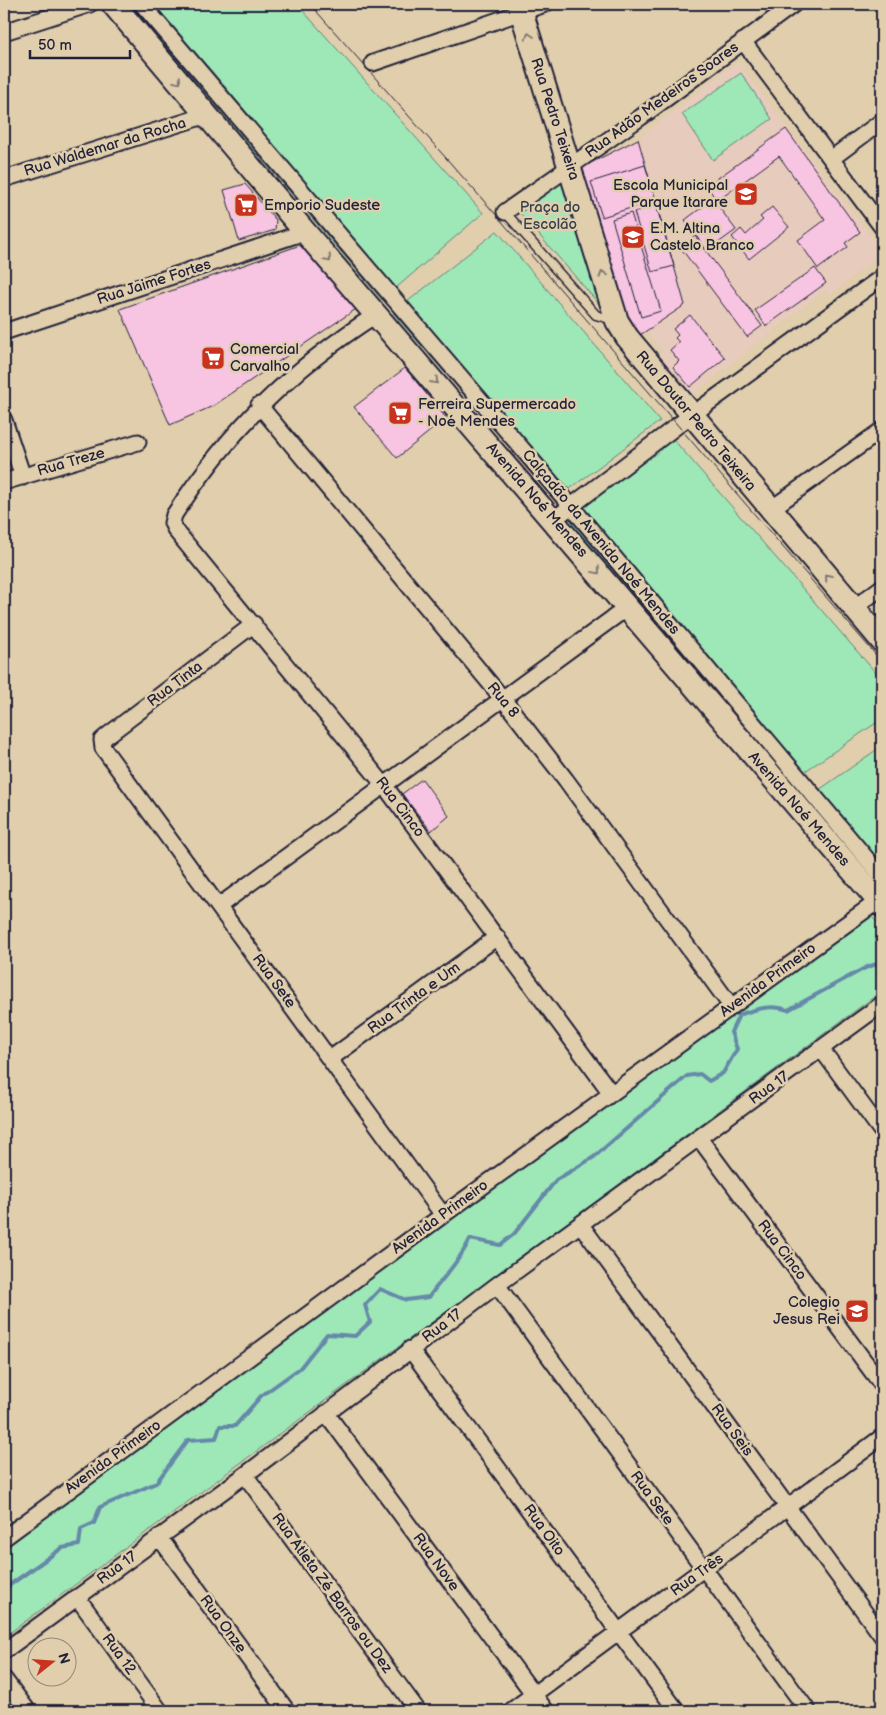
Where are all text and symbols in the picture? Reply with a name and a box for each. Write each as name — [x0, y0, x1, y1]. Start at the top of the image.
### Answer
scale bar — [30, 28, 130, 60]
one-way arrow — [525, 32, 535, 40]
text: 50 m — [38, 36, 72, 55]
street label: Rua Adão Medeiros Soares — [581, 38, 743, 162]
street label: Rua Pedro Teixeira — [526, 55, 584, 183]
one-way arrow — [173, 75, 181, 84]
street label: Rua Waldemar da Rocha — [22, 113, 188, 181]
place label: Escola Municipal Parque Itarare — [613, 176, 728, 212]
school or university icon: Escola Municipal Parque Itarare — [733, 181, 759, 207]
supermarket icon: Emporio Sudeste — [233, 192, 259, 218]
place label: Emporio Sudeste — [264, 196, 380, 215]
park label: Praça do Escolão — [520, 198, 580, 234]
place label: E.M. Altina Castelo Branco — [650, 219, 754, 255]
school or university icon: E.M. Altina Castelo Branco — [620, 224, 646, 250]
one-way arrow — [323, 253, 332, 262]
street label: Rua Jaime Fortes — [95, 254, 214, 309]
one-way arrow — [598, 271, 608, 279]
place label: Comercial Carvalho — [230, 340, 299, 376]
supermarket icon: Comercial Carvalho — [200, 345, 226, 371]
street label: Rua Doutor Pedro Teixeira — [632, 347, 760, 495]
one-way arrow — [429, 376, 438, 385]
place label: Ferreira Supermercado - Noé Mendes — [418, 395, 576, 431]
supermarket icon: Ferreira Supermercado - Noé Mendes — [387, 400, 413, 426]
street label: Avenida Noé Mendes — [482, 439, 592, 562]
street label: Rua Treze — [35, 443, 107, 481]
street label: Calçadão da Avenida Noé Mendes — [518, 446, 684, 639]
one-way arrow — [592, 566, 601, 575]
one-way arrow — [825, 574, 834, 583]
street label: Rua Tinta — [144, 657, 206, 711]
street label: Rua 8 — [483, 678, 523, 722]
street label: Avenida Noé Mendes — [744, 748, 854, 871]
street label: Rua Cinco — [371, 773, 429, 841]
street label: Avenida Primeiro — [716, 939, 820, 1021]
street label: Rua Sete — [248, 950, 300, 1012]
street label: Rua Trinta e Um — [364, 958, 464, 1038]
street label: Rua 17 — [745, 1067, 793, 1109]
street label: Avenida Primeiro — [388, 1176, 492, 1258]
street label: Rua Cinco — [753, 1216, 811, 1284]
place label: Colegio Jesus Rei — [773, 1293, 840, 1329]
school or university icon: Colegio Jesus Rei — [844, 1298, 870, 1324]
street label: Rua 17 — [418, 1305, 466, 1347]
street label: Rua Seis — [707, 1400, 758, 1460]
street label: Avenida Primeiro — [61, 1416, 165, 1498]
street label: Rua Sete — [626, 1467, 678, 1529]
street label: Rua Oito — [519, 1500, 569, 1560]
street label: Rua Atleta Zé Barros ou Dez — [268, 1509, 397, 1677]
street label: Rua Nove — [409, 1529, 463, 1595]
street label: Rua 17 — [93, 1547, 141, 1589]
street label: Rua Três — [667, 1549, 728, 1601]
street label: Rua Onze — [196, 1591, 251, 1657]
street label: Rua 12 — [98, 1630, 140, 1678]
north arrow — [28, 1638, 78, 1688]
text: N — [54, 1651, 74, 1666]

